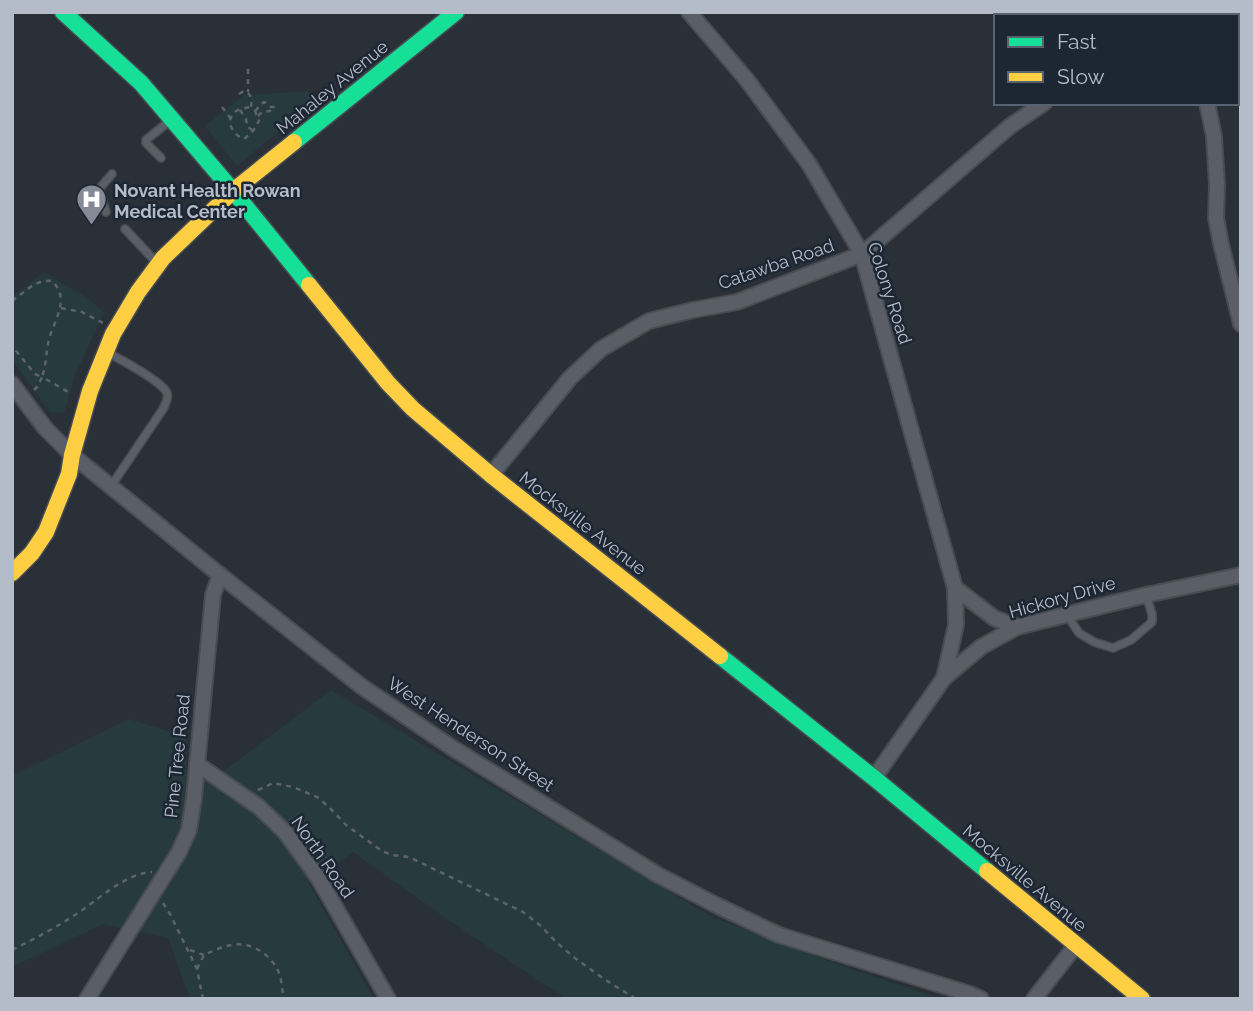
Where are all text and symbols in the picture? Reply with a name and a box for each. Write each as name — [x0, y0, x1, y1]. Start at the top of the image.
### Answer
legend — [994, 14, 1239, 105]
text: Fast — [1057, 29, 1097, 54]
street label: Mahaley Avenue — [272, 35, 392, 138]
text: Slow — [1057, 64, 1105, 89]
place label: Novant Health Rowan Medical Center — [114, 180, 301, 222]
hospital icon: Novant Health Rowan Medical Center — [74, 183, 108, 227]
street label: Catawba Road — [715, 234, 837, 294]
street label: Colony Road — [864, 239, 916, 347]
street label: Mocksville Avenue — [515, 467, 651, 579]
street label: Hickory Drive — [1006, 572, 1118, 622]
street label: West Henderson Street — [384, 672, 558, 796]
street label: Pine Tree Road — [160, 693, 194, 819]
street label: North Road — [287, 812, 359, 902]
street label: Mocksville Avenue — [959, 820, 1092, 936]

